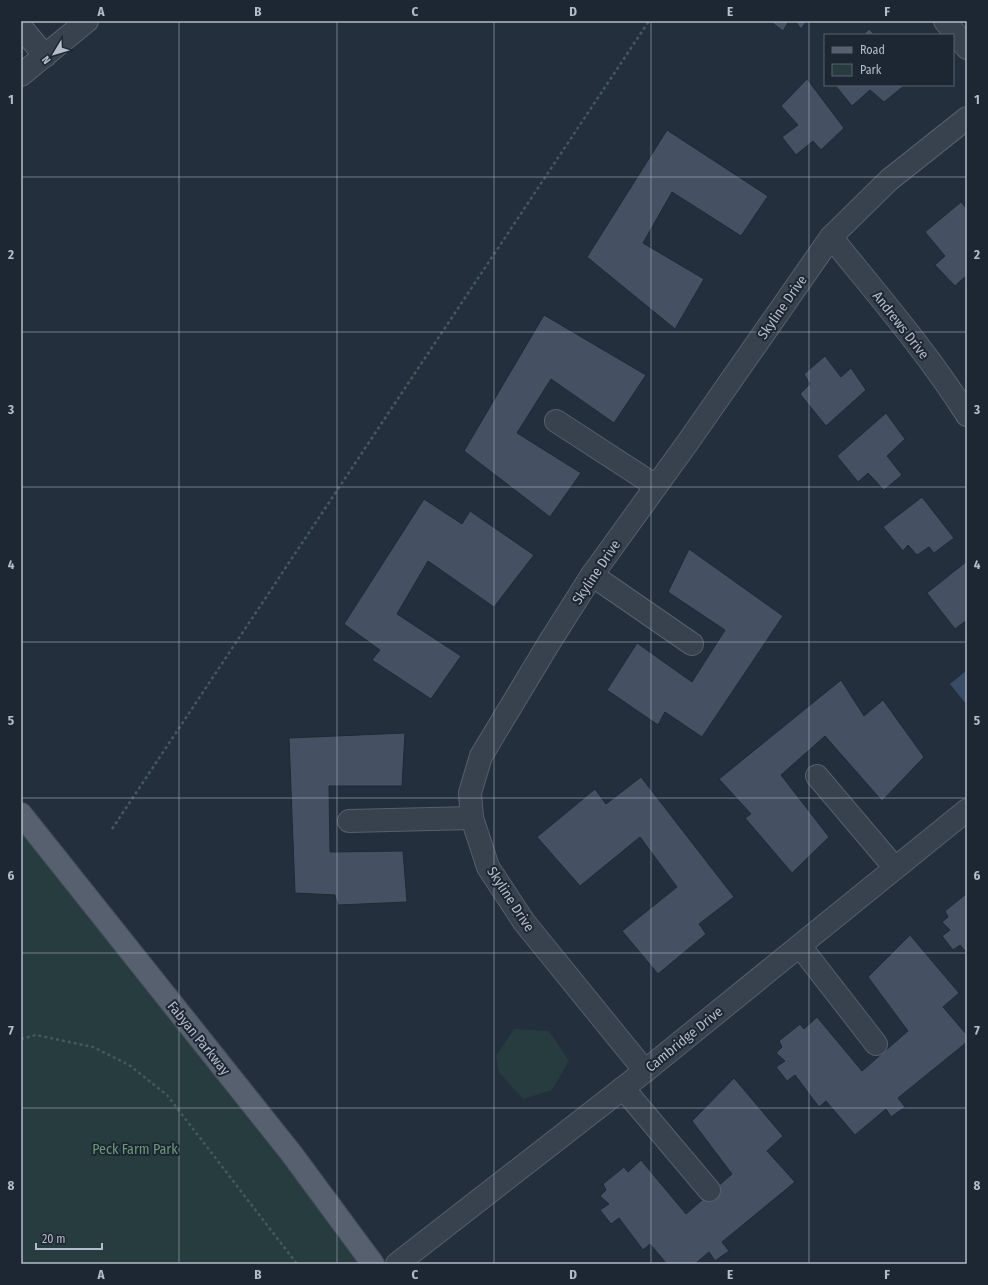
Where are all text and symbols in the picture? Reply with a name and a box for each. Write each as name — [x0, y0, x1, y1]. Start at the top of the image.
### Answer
text: A — [96, 4, 105, 19]
text: B — [254, 4, 262, 19]
text: C — [412, 4, 419, 19]
text: D — [569, 4, 577, 19]
text: E — [727, 4, 733, 19]
text: F — [884, 4, 890, 19]
north arrow — [34, 34, 74, 74]
legend — [824, 34, 954, 86]
text: Road — [860, 43, 885, 57]
text: N — [39, 53, 54, 66]
text: Park — [860, 63, 882, 77]
text: 1 — [8, 92, 14, 107]
text: 1 — [974, 92, 980, 107]
text: 2 — [7, 247, 14, 262]
text: 2 — [973, 247, 980, 262]
street label: Skyline Drive — [754, 272, 811, 343]
street label: Andrews Drive — [869, 288, 933, 363]
text: 3 — [7, 402, 14, 417]
text: 3 — [973, 402, 980, 417]
street label: Skyline Drive — [569, 537, 624, 608]
text: 4 — [8, 557, 15, 572]
text: 4 — [974, 557, 981, 572]
text: 5 — [8, 713, 14, 728]
text: 5 — [974, 713, 980, 728]
street label: Skyline Drive — [483, 864, 538, 935]
text: 6 — [8, 868, 15, 883]
text: 6 — [974, 868, 981, 883]
street label: Fabyan Parkway — [164, 998, 234, 1079]
street label: Cambridge Drive — [642, 1003, 726, 1076]
text: 7 — [8, 1023, 14, 1038]
text: 7 — [974, 1023, 980, 1038]
park label: Peck Farm Park — [92, 1141, 178, 1158]
text: 8 — [8, 1178, 15, 1193]
text: 8 — [974, 1178, 981, 1193]
scale bar — [36, 1225, 102, 1251]
text: 20 m — [42, 1232, 66, 1246]
text: A — [96, 1267, 105, 1282]
text: B — [254, 1267, 262, 1282]
text: C — [412, 1267, 419, 1282]
text: D — [569, 1267, 577, 1282]
text: E — [727, 1267, 733, 1282]
text: F — [884, 1267, 890, 1282]

